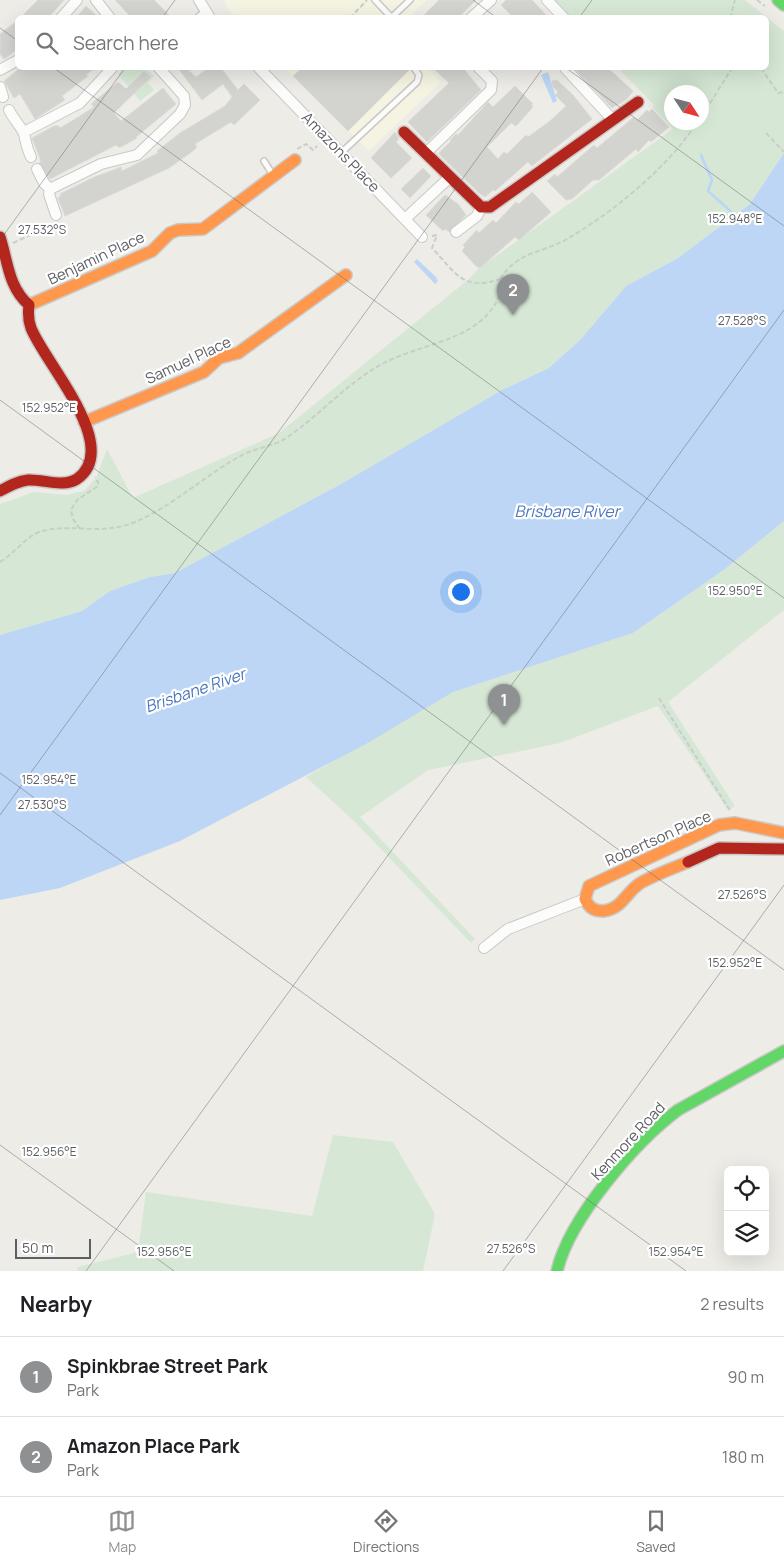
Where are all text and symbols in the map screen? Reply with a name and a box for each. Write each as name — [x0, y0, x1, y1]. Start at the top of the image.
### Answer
search box — [15, 15, 769, 70]
icon: search — [33, 29, 61, 57]
text: Search here — [73, 30, 179, 56]
north arrow — [664, 85, 709, 130]
street label: Amazons Place — [297, 107, 385, 197]
text: 152.948°E — [708, 210, 763, 227]
text: 27.532°S — [18, 221, 66, 238]
street label: Benjamin Place — [44, 226, 148, 290]
pin: 2 — [497, 274, 529, 315]
text: 27.528°S — [718, 312, 766, 329]
street label: Samuel Place — [142, 331, 234, 389]
text: 152.952°E — [22, 399, 76, 416]
water label: Brisbane River — [515, 500, 622, 522]
your location — [448, 579, 474, 605]
text: 152.950°E — [707, 582, 763, 599]
water label: Brisbane River — [142, 662, 250, 717]
pin: 1 — [488, 684, 520, 725]
text: 152.954°E — [22, 771, 77, 788]
text: 27.530°S — [18, 796, 66, 813]
street label: Robertson Place — [602, 805, 714, 871]
text: 27.526°S — [718, 886, 766, 903]
text: 152.952°E — [708, 954, 762, 971]
street label: Kenmore Road — [586, 1097, 670, 1185]
text: 152.956°E — [21, 1143, 77, 1160]
map controls — [724, 1166, 769, 1256]
button: locate — [724, 1166, 769, 1211]
button: layers — [724, 1211, 769, 1256]
scale bar — [15, 1236, 91, 1259]
text: 50 m — [22, 1238, 53, 1257]
text: 27.526°S — [487, 1240, 535, 1257]
text: 152.956°E — [136, 1243, 192, 1260]
text: 152.954°E — [649, 1243, 704, 1260]
text: Nearby — [20, 1290, 92, 1318]
text: 2 results — [700, 1293, 764, 1315]
text: Spinkbrae Street Park — [67, 1353, 268, 1379]
text: 1 — [32, 1366, 40, 1388]
text: 90 m — [728, 1366, 764, 1388]
text: Park — [67, 1379, 99, 1401]
text: Amazon Place Park — [67, 1433, 240, 1459]
text: 2 — [31, 1446, 41, 1468]
text: 180 m — [722, 1446, 764, 1468]
text: Park — [67, 1459, 99, 1481]
tab: Map — [108, 1507, 136, 1556]
tab: Directions — [353, 1507, 419, 1556]
tab: Saved — [636, 1507, 676, 1556]

